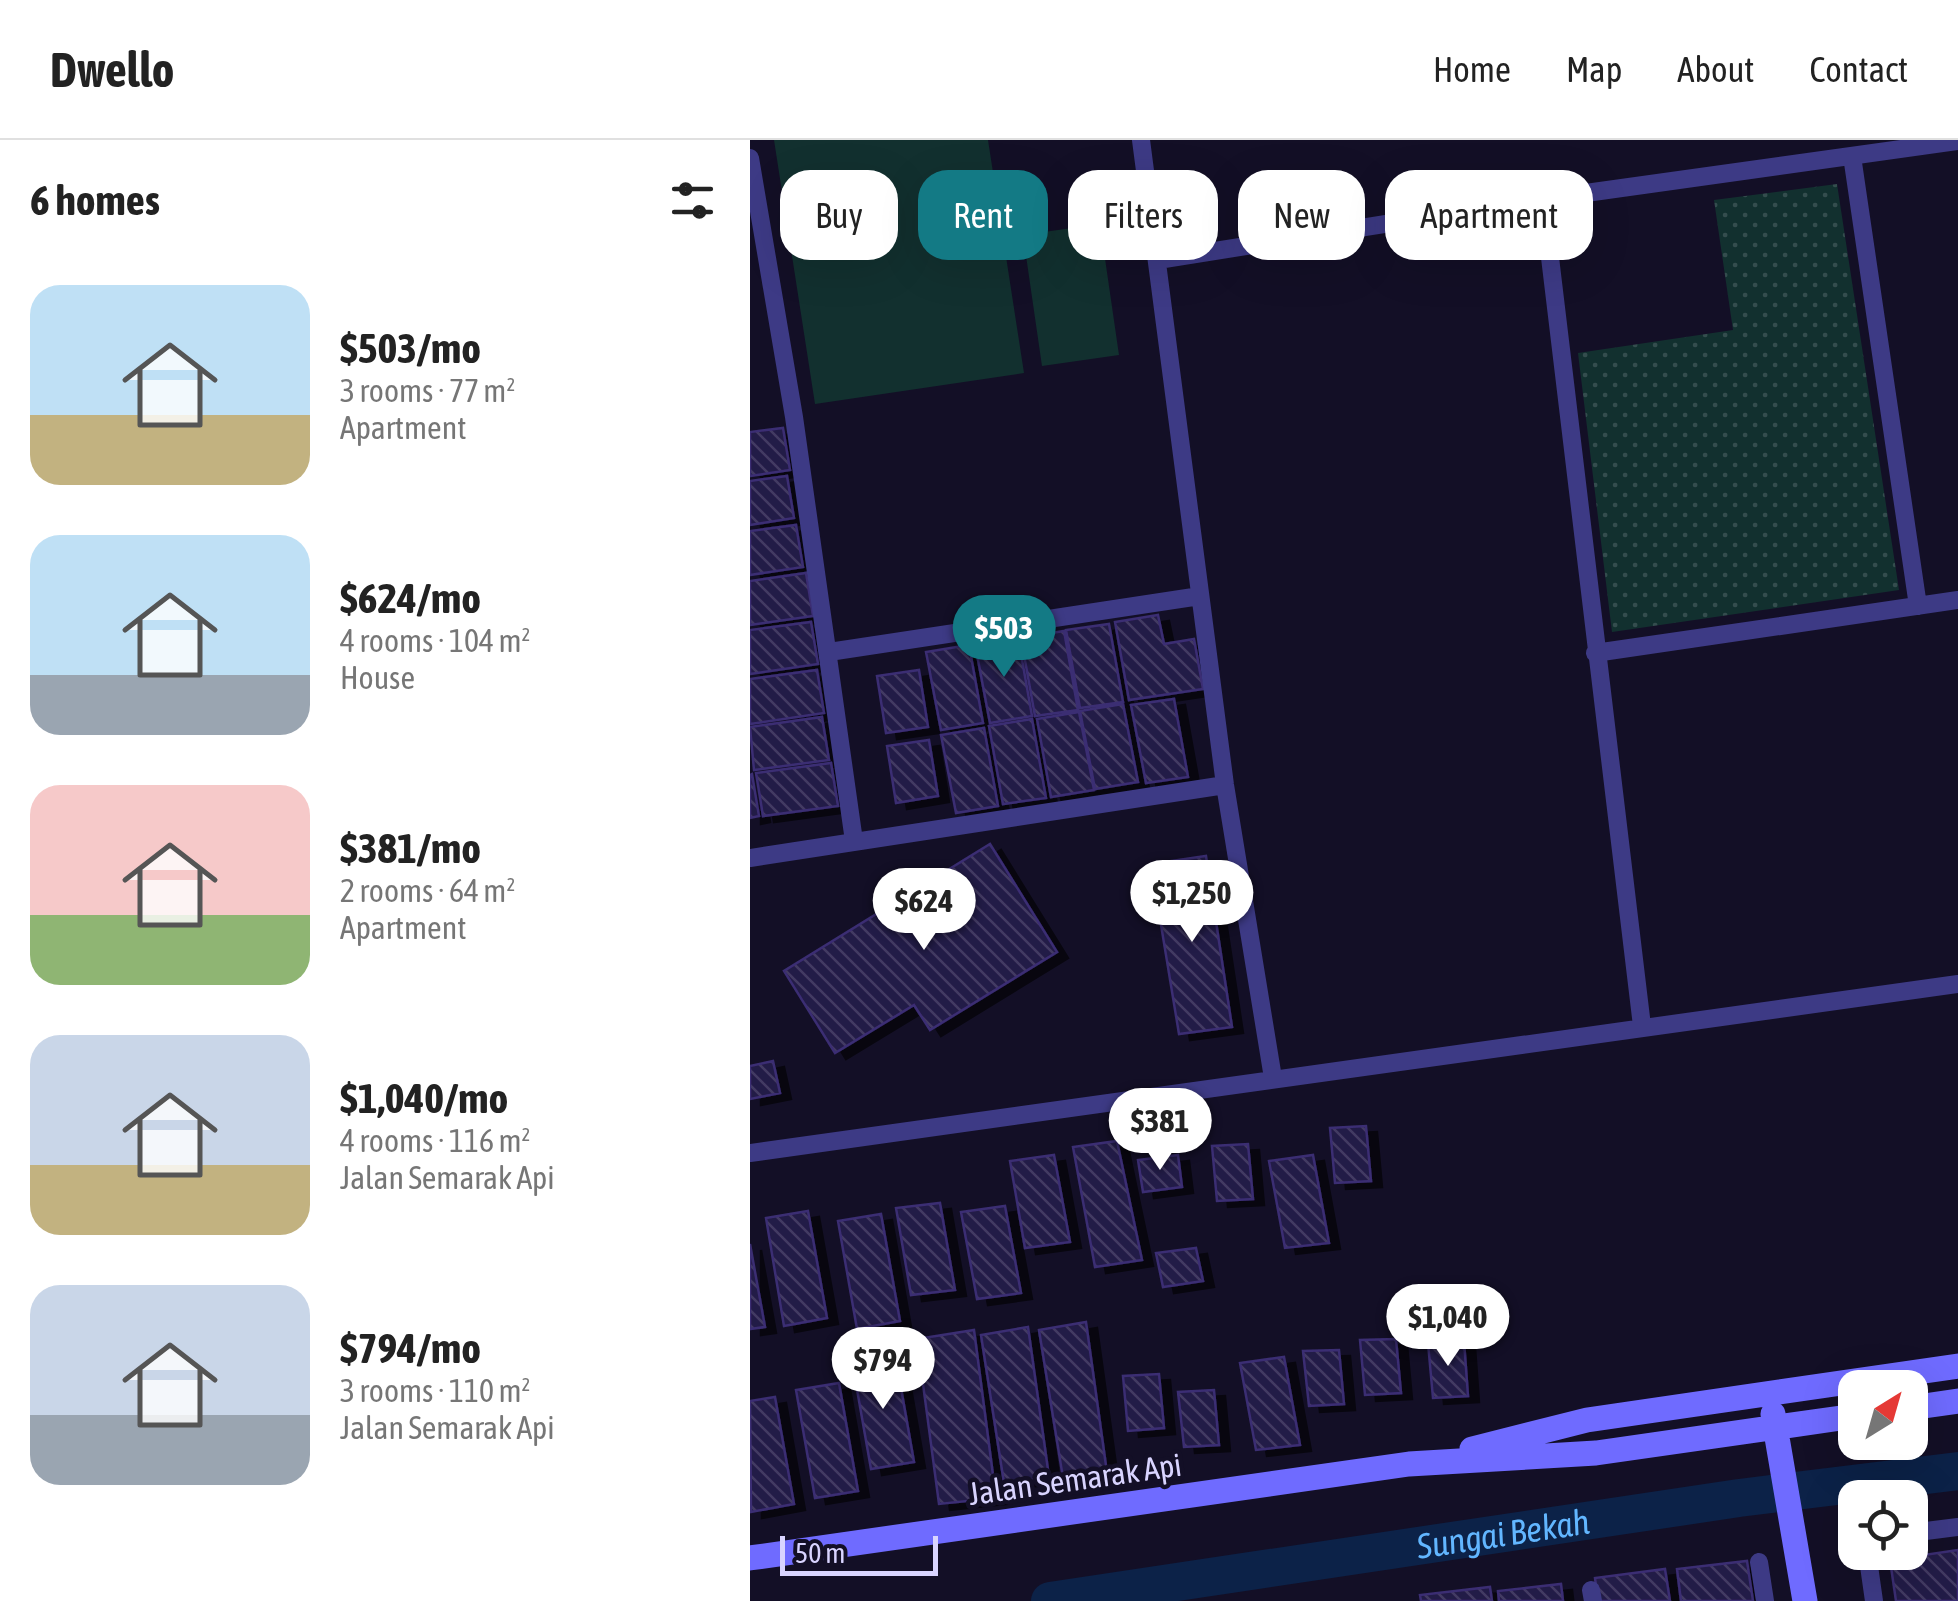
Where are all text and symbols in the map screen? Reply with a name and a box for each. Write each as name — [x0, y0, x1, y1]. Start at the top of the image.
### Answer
text: Dwello — [50, 42, 174, 97]
text: Home — [1433, 49, 1511, 89]
text: Map — [1566, 49, 1622, 89]
text: About — [1677, 49, 1754, 89]
text: Contact — [1809, 49, 1908, 89]
chip: Buy — [780, 170, 898, 260]
chip: Rent — [918, 170, 1048, 260]
chip: Filters — [1068, 170, 1218, 260]
chip: New — [1238, 170, 1365, 260]
chip: Apartment — [1385, 170, 1593, 260]
icon: filters — [665, 173, 720, 228]
text: 6 homes — [30, 176, 160, 224]
text: $503/mo — [340, 324, 481, 372]
icon: home — [110, 325, 230, 445]
text: 3 rooms · 77 m² — [340, 372, 515, 409]
text: Apartment — [340, 409, 466, 446]
text: $624/mo — [340, 574, 481, 622]
icon: home — [110, 575, 230, 695]
pin: $503 — [945, 595, 1063, 680]
text: $503 — [975, 609, 1033, 646]
text: 4 rooms · 104 m² — [340, 622, 530, 659]
text: House — [340, 659, 415, 696]
text: $381/mo — [340, 824, 481, 872]
icon: home — [110, 825, 230, 945]
pin: $1,250 — [1111, 860, 1273, 945]
pin: $624 — [865, 868, 983, 953]
text: 2 rooms · 64 m² — [340, 872, 515, 909]
text: $1,250 — [1152, 874, 1232, 911]
text: $624 — [895, 882, 953, 919]
text: Apartment — [340, 909, 466, 946]
text: $1,040/mo — [340, 1074, 508, 1122]
icon: home — [110, 1075, 230, 1195]
pin: $381 — [1101, 1088, 1219, 1173]
text: $381 — [1131, 1102, 1189, 1139]
text: 4 rooms · 116 m² — [340, 1122, 530, 1159]
text: Jalan Semarak Api — [340, 1159, 555, 1196]
pin: $1,040 — [1367, 1284, 1529, 1369]
text: $1,040 — [1408, 1298, 1488, 1335]
text: $794/mo — [340, 1324, 481, 1372]
icon: home — [110, 1325, 230, 1445]
pin: $794 — [824, 1327, 942, 1412]
text: $794 — [854, 1341, 912, 1378]
north arrow — [1838, 1370, 1928, 1460]
map controls — [1838, 1370, 1928, 1570]
text: 3 rooms · 110 m² — [340, 1372, 530, 1409]
text: Jalan Semarak Api — [340, 1409, 555, 1446]
street label: Jalan Semarak Api — [966, 1446, 1184, 1512]
button: locate — [1838, 1480, 1928, 1570]
water label: Sungai Bekah — [1413, 1501, 1592, 1566]
scale bar — [780, 1531, 938, 1576]
text: 50 m — [795, 1537, 845, 1569]

